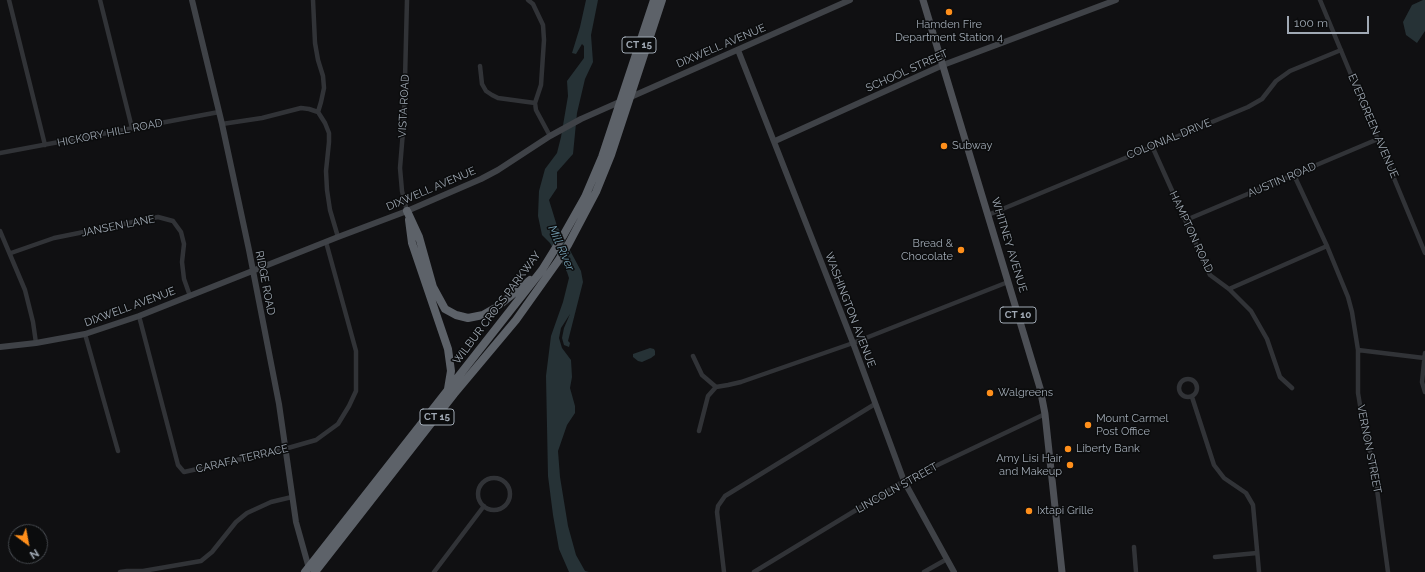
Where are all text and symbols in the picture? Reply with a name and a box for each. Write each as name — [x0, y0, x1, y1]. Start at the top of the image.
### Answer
marker: Hamden Fire Department Station 4 — [944, 7, 954, 17]
scale bar — [1289, 8, 1371, 34]
text: 100 m — [1294, 16, 1328, 30]
place label: Hamden Fire Department Station 4 — [895, 18, 1003, 44]
street label: DIXWELL AVENUE — [674, 21, 768, 71]
road number: CT 15 — [622, 37, 656, 53]
street label: SCHOOL STREET — [864, 47, 950, 95]
street label: EVERGREEN AVENUE — [1345, 72, 1401, 180]
street label: VISTA ROAD — [396, 74, 412, 138]
street label: HICKORY HILL ROAD — [56, 116, 164, 150]
street label: COLONIAL DRIVE — [1125, 116, 1213, 162]
place label: Subway — [952, 139, 992, 153]
marker: Subway — [939, 141, 949, 151]
street label: AUSTIN ROAD — [1246, 160, 1318, 200]
street label: DIXWELL AVENUE — [384, 164, 478, 214]
street label: HAMPTON ROAD — [1166, 189, 1216, 275]
street label: WHITNEY AVENUE — [988, 196, 1030, 294]
street label: JANSEN LANE — [80, 212, 156, 240]
water label: Mill River — [545, 223, 577, 273]
place label: Bread & Chocolate — [901, 237, 953, 263]
marker: Bread & Chocolate — [956, 245, 966, 255]
street label: WILBUR CROSS PARKWAY — [450, 249, 544, 367]
street label: RIDGE ROAD — [252, 250, 278, 316]
street label: WASHINGTON AVENUE — [822, 251, 878, 369]
street label: DIXWELL AVENUE — [83, 284, 177, 330]
road number: CT 10 — [1000, 307, 1036, 323]
place label: Walgreens — [998, 386, 1053, 400]
marker: Walgreens — [985, 388, 995, 398]
street label: VERNON STREET — [1354, 404, 1384, 494]
road number: CT 15 — [420, 409, 454, 425]
place label: Mount Carmel Post Office — [1096, 412, 1168, 438]
marker: Mount Carmel Post Office — [1083, 420, 1093, 430]
street label: CARAFA TERRACE — [194, 442, 290, 476]
place label: Liberty Bank — [1076, 442, 1140, 456]
marker: Liberty Bank — [1063, 444, 1073, 454]
place label: Amy Lisi Hair and Makeup — [996, 452, 1062, 478]
street label: LINCOLN STREET — [854, 460, 940, 516]
marker: Amy Lisi Hair and Makeup — [1065, 460, 1075, 470]
place label: Ixtapi Grille — [1037, 504, 1094, 518]
marker: Ixtapi Grille — [1024, 506, 1034, 516]
north arrow — [8, 524, 48, 564]
text: N — [27, 546, 41, 561]

